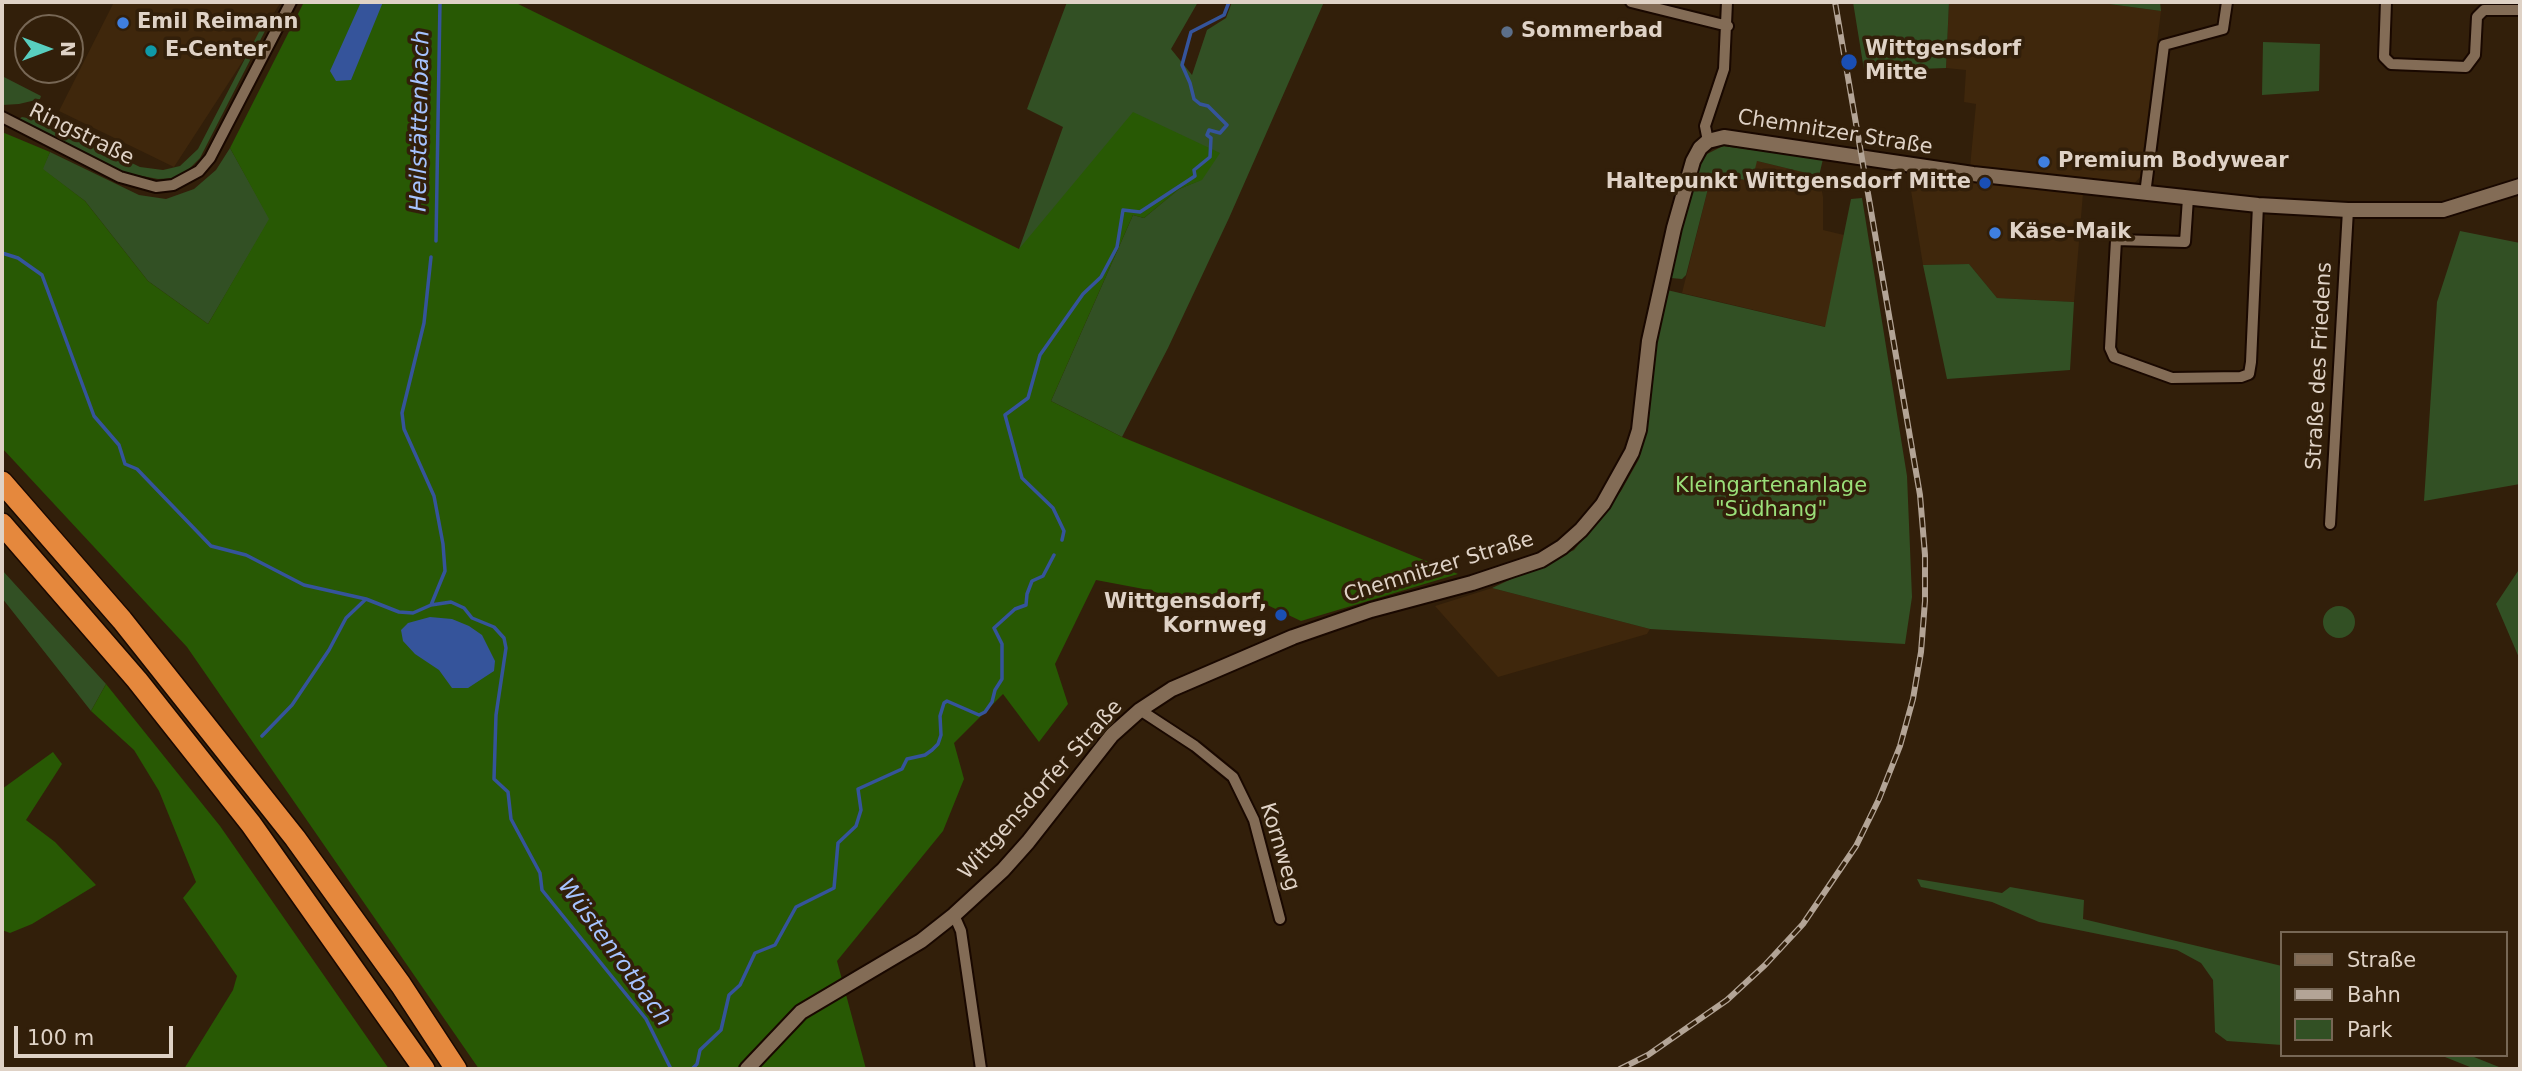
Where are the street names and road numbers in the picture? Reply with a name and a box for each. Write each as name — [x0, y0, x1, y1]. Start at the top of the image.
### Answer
street label: Ringstraße — [24, 99, 138, 171]
street label: Chemnitzer Straße — [1736, 105, 1934, 161]
street label: Straße des Friedens — [2302, 261, 2338, 471]
street label: Chemnitzer Straße — [1341, 527, 1537, 609]
street label: Wittgensdorfer Straße — [954, 695, 1128, 885]
street label: Kornweg — [1254, 800, 1304, 894]

